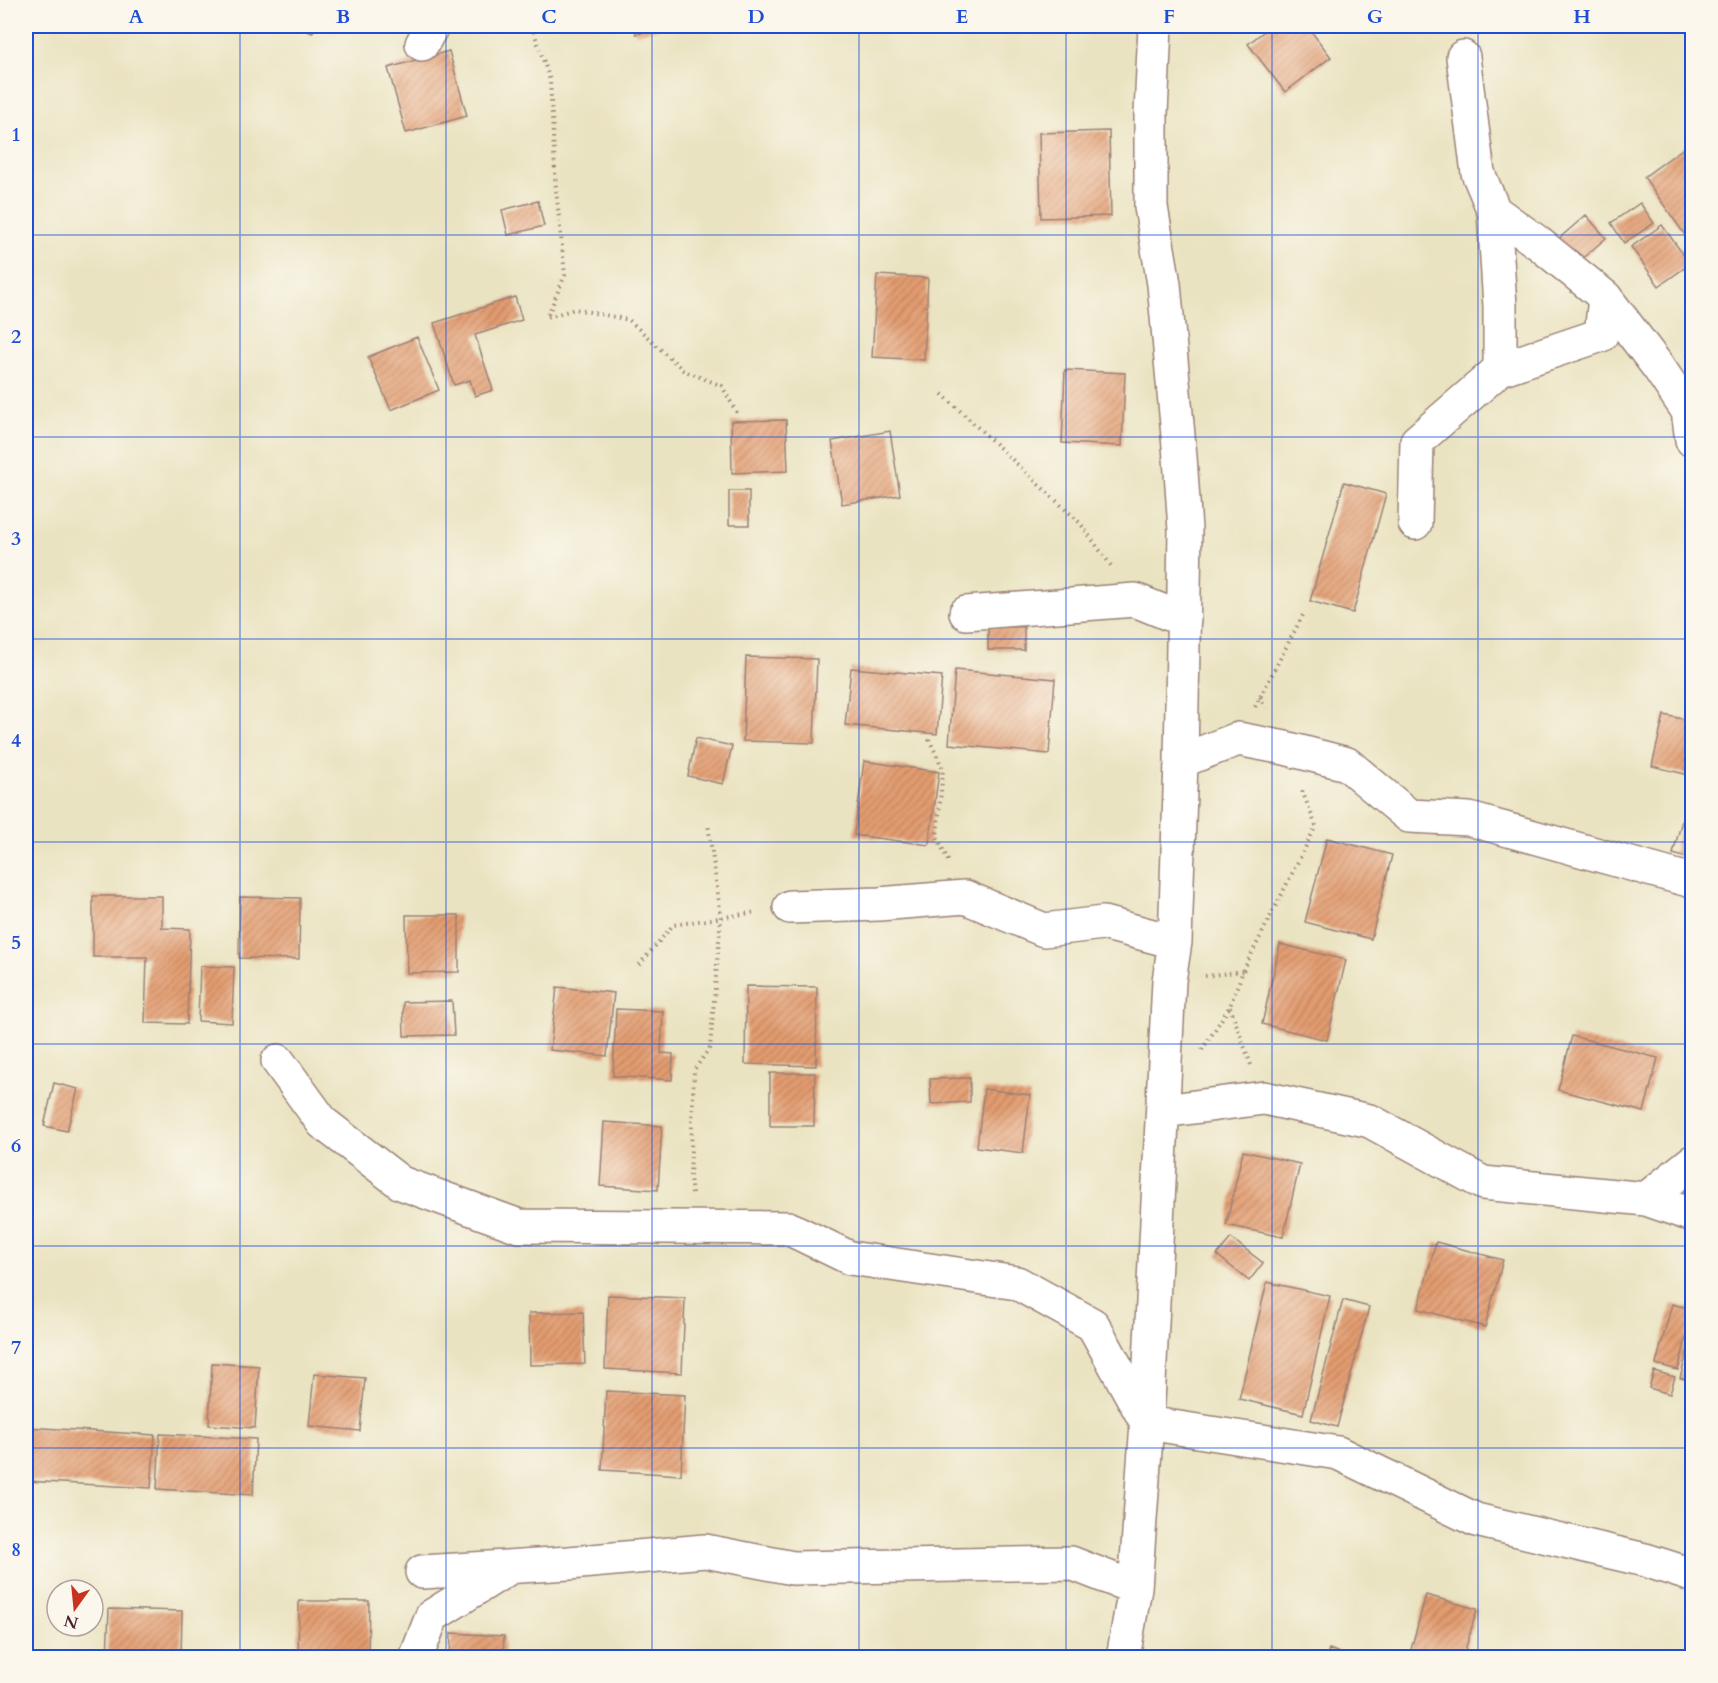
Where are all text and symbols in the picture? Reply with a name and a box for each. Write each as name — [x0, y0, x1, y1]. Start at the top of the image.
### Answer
text: A — [128, 3, 144, 30]
text: B — [336, 3, 350, 30]
text: C — [541, 3, 557, 30]
text: D — [747, 3, 765, 30]
text: E — [956, 3, 968, 30]
text: F — [1163, 3, 1175, 30]
text: G — [1367, 3, 1383, 30]
text: H — [1573, 3, 1591, 30]
text: 1 — [11, 121, 21, 148]
text: 2 — [11, 323, 21, 350]
text: 3 — [11, 525, 21, 552]
text: 4 — [11, 727, 21, 754]
text: 5 — [11, 929, 21, 956]
text: 6 — [11, 1132, 21, 1159]
text: 7 — [11, 1334, 21, 1361]
text: 8 — [11, 1536, 21, 1563]
north arrow — [45, 1578, 105, 1638]
text: N — [62, 1609, 81, 1634]

